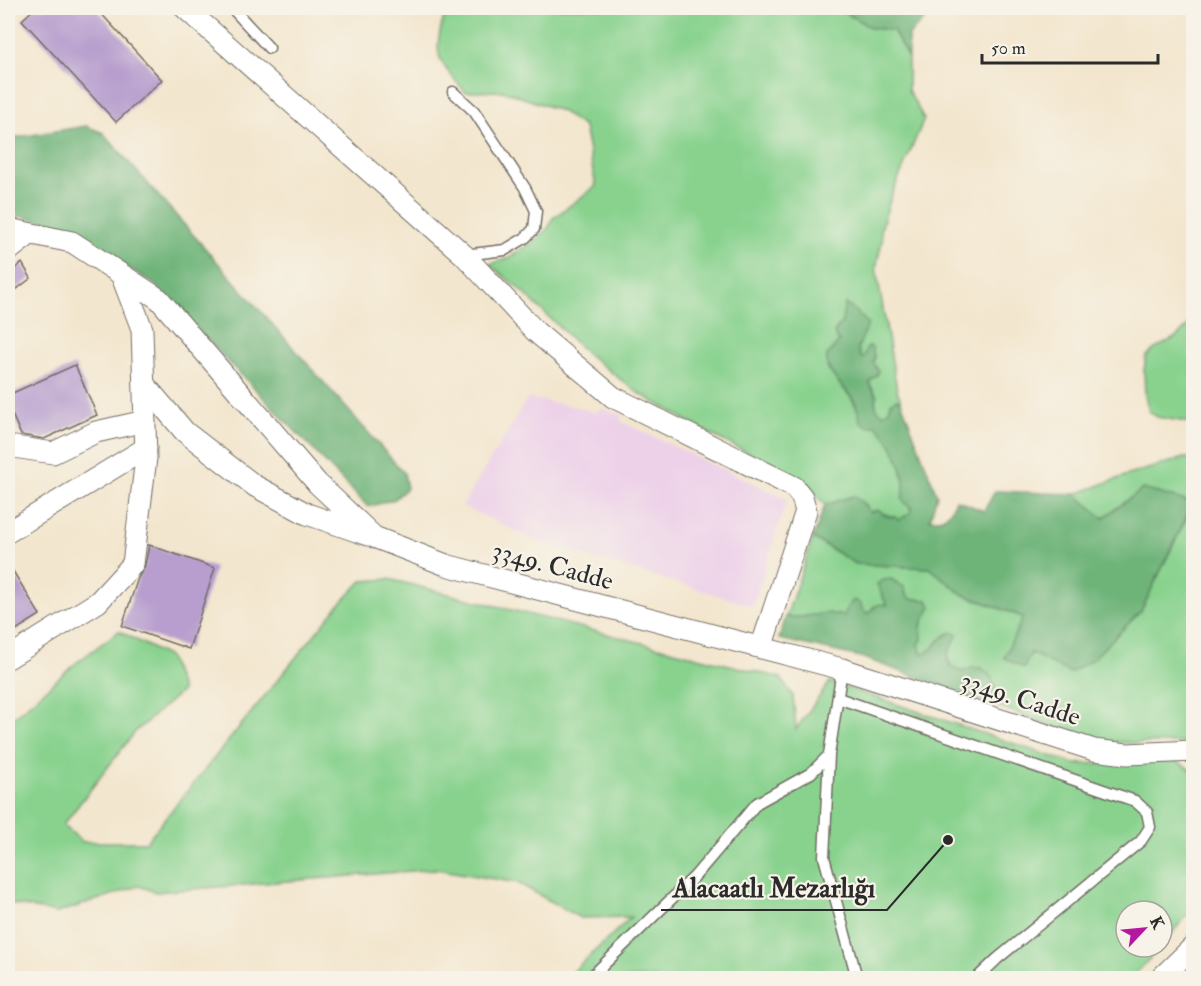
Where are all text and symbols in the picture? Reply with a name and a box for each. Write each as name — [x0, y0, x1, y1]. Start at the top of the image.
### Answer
scale bar — [982, 27, 1158, 65]
text: 50 m — [991, 37, 1026, 60]
street label: 3349. Cadde — [489, 534, 617, 597]
street label: 3349. Cadde — [957, 665, 1085, 733]
callout: Alacaatlı Mezarlığı — [661, 865, 887, 910]
text: Alacaatlı Mezarlığı — [672, 872, 875, 906]
north arrow — [1114, 899, 1174, 959]
text: K — [1145, 913, 1168, 933]

